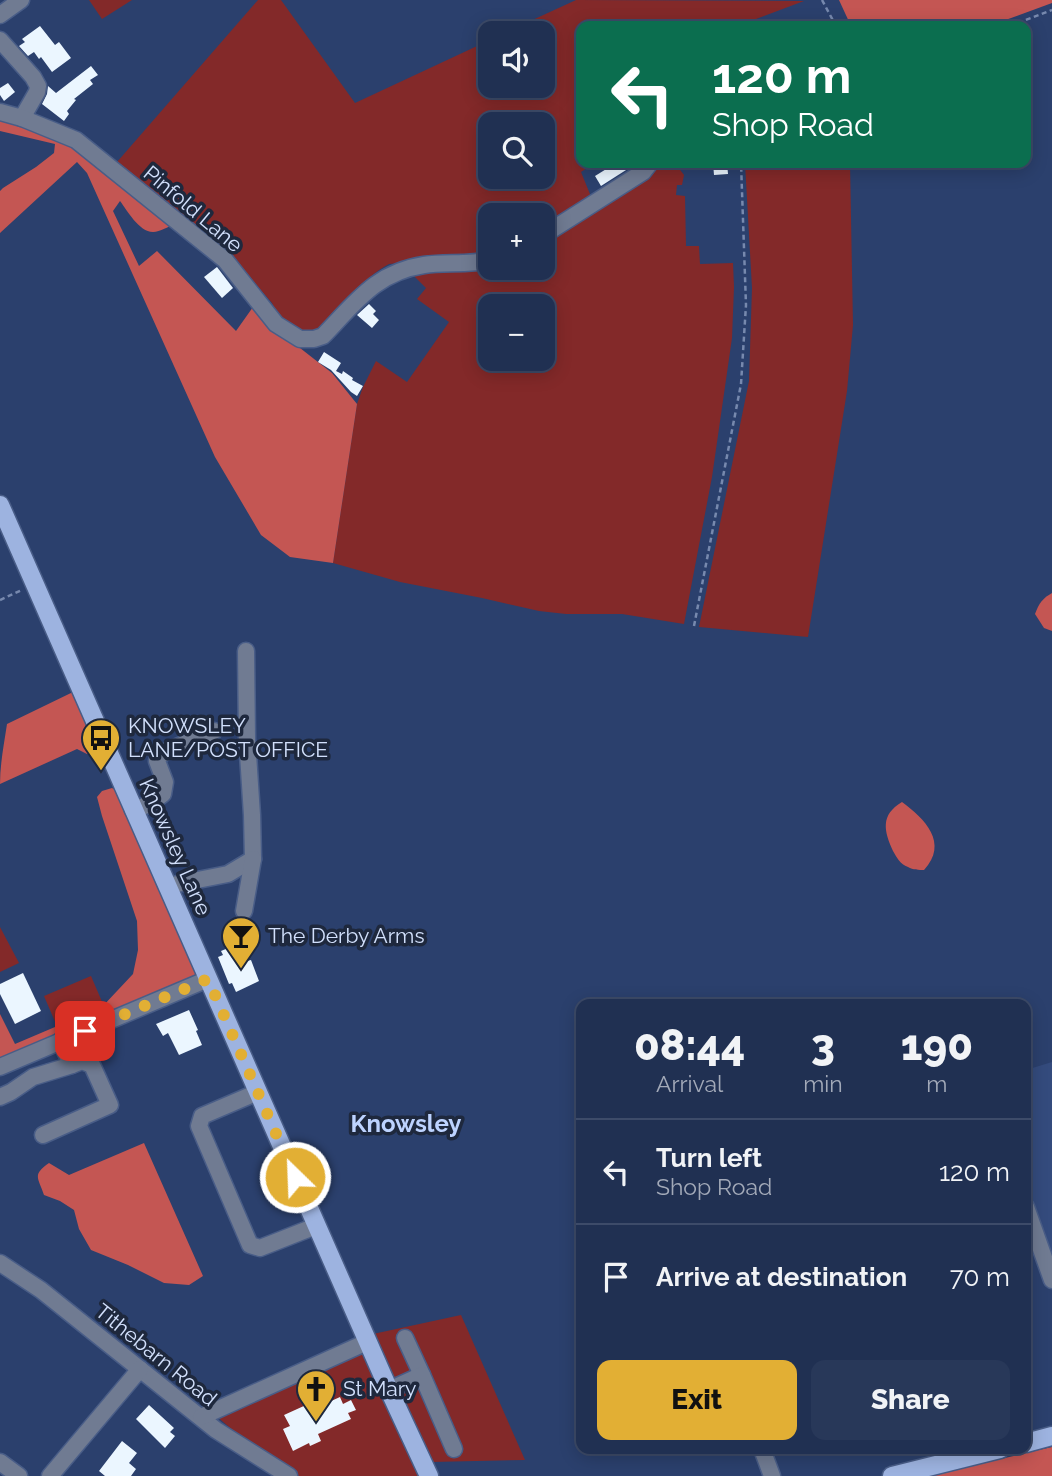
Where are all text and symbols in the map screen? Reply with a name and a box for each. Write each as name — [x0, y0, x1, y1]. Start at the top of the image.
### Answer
map controls — [478, 21, 555, 371]
button: sound — [478, 21, 555, 98]
text: 120 m — [712, 47, 851, 104]
icon: left — [597, 49, 688, 140]
text: Shop Road — [712, 106, 874, 143]
button: search — [478, 112, 555, 189]
street label: Pinfold Lane — [139, 160, 248, 257]
button: + — [478, 203, 555, 280]
button: − — [478, 294, 555, 371]
place label: KNOWSLEY LANE/POST OFFICE — [128, 713, 328, 762]
bus stop icon: KNOWSLEY LANE/POST OFFICE — [80, 717, 122, 772]
street label: Knowsley Lane — [134, 775, 217, 919]
bar icon: The Derby Arms — [220, 915, 262, 970]
place label: The Derby Arms — [268, 923, 425, 948]
pin — [55, 1001, 115, 1061]
icon: arrive — [66, 1012, 104, 1050]
text: 08:44 — [634, 1021, 745, 1070]
text: 3 — [811, 1021, 835, 1070]
text: 190 — [901, 1021, 973, 1070]
text: Arrival — [656, 1070, 723, 1097]
text: min — [803, 1070, 843, 1097]
text: m — [926, 1070, 947, 1097]
district label: Knowsley — [350, 1109, 462, 1138]
position arrow — [258, 1140, 332, 1214]
text: Turn left — [656, 1143, 762, 1173]
icon: left — [597, 1153, 635, 1191]
text: 120 m — [939, 1157, 1010, 1187]
text: Shop Road — [656, 1173, 772, 1200]
icon: arrive — [597, 1258, 635, 1296]
text: Arrive at destination — [656, 1262, 907, 1292]
text: 70 m — [950, 1262, 1010, 1292]
street label: Tithebarn Road — [91, 1298, 222, 1411]
button: Exit — [597, 1360, 797, 1440]
button: Share — [811, 1360, 1010, 1440]
church icon: St Mary — [295, 1368, 337, 1423]
place label: St Mary — [343, 1376, 416, 1401]

